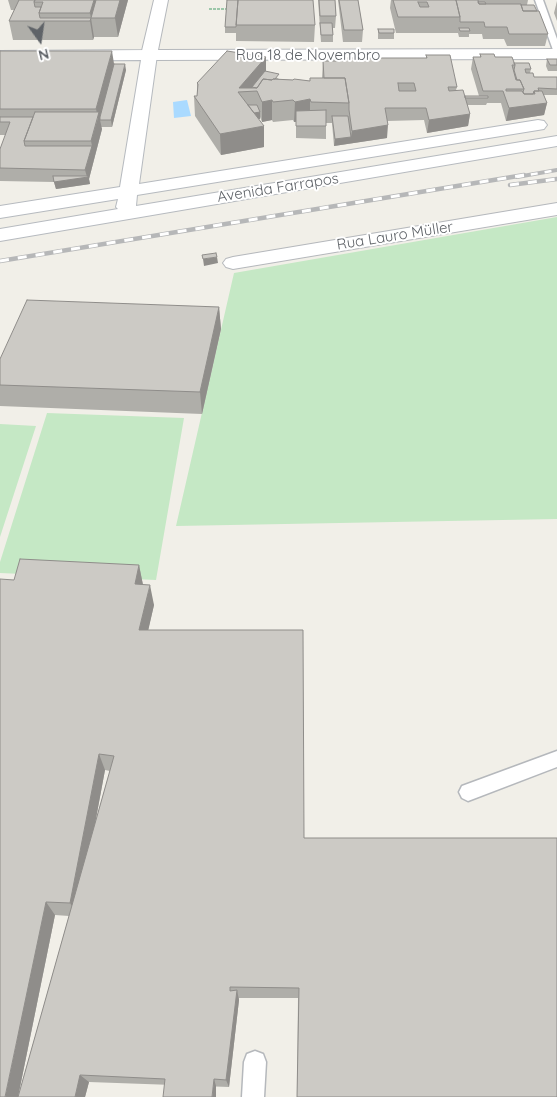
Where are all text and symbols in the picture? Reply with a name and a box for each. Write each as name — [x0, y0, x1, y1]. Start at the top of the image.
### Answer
north arrow — [15, 15, 65, 65]
text: N — [36, 45, 51, 65]
street label: Rua 18 de Novembro — [236, 46, 380, 64]
street label: Avenida Farrapos — [216, 170, 340, 206]
street label: Rua Lauro Müller — [336, 218, 454, 254]

